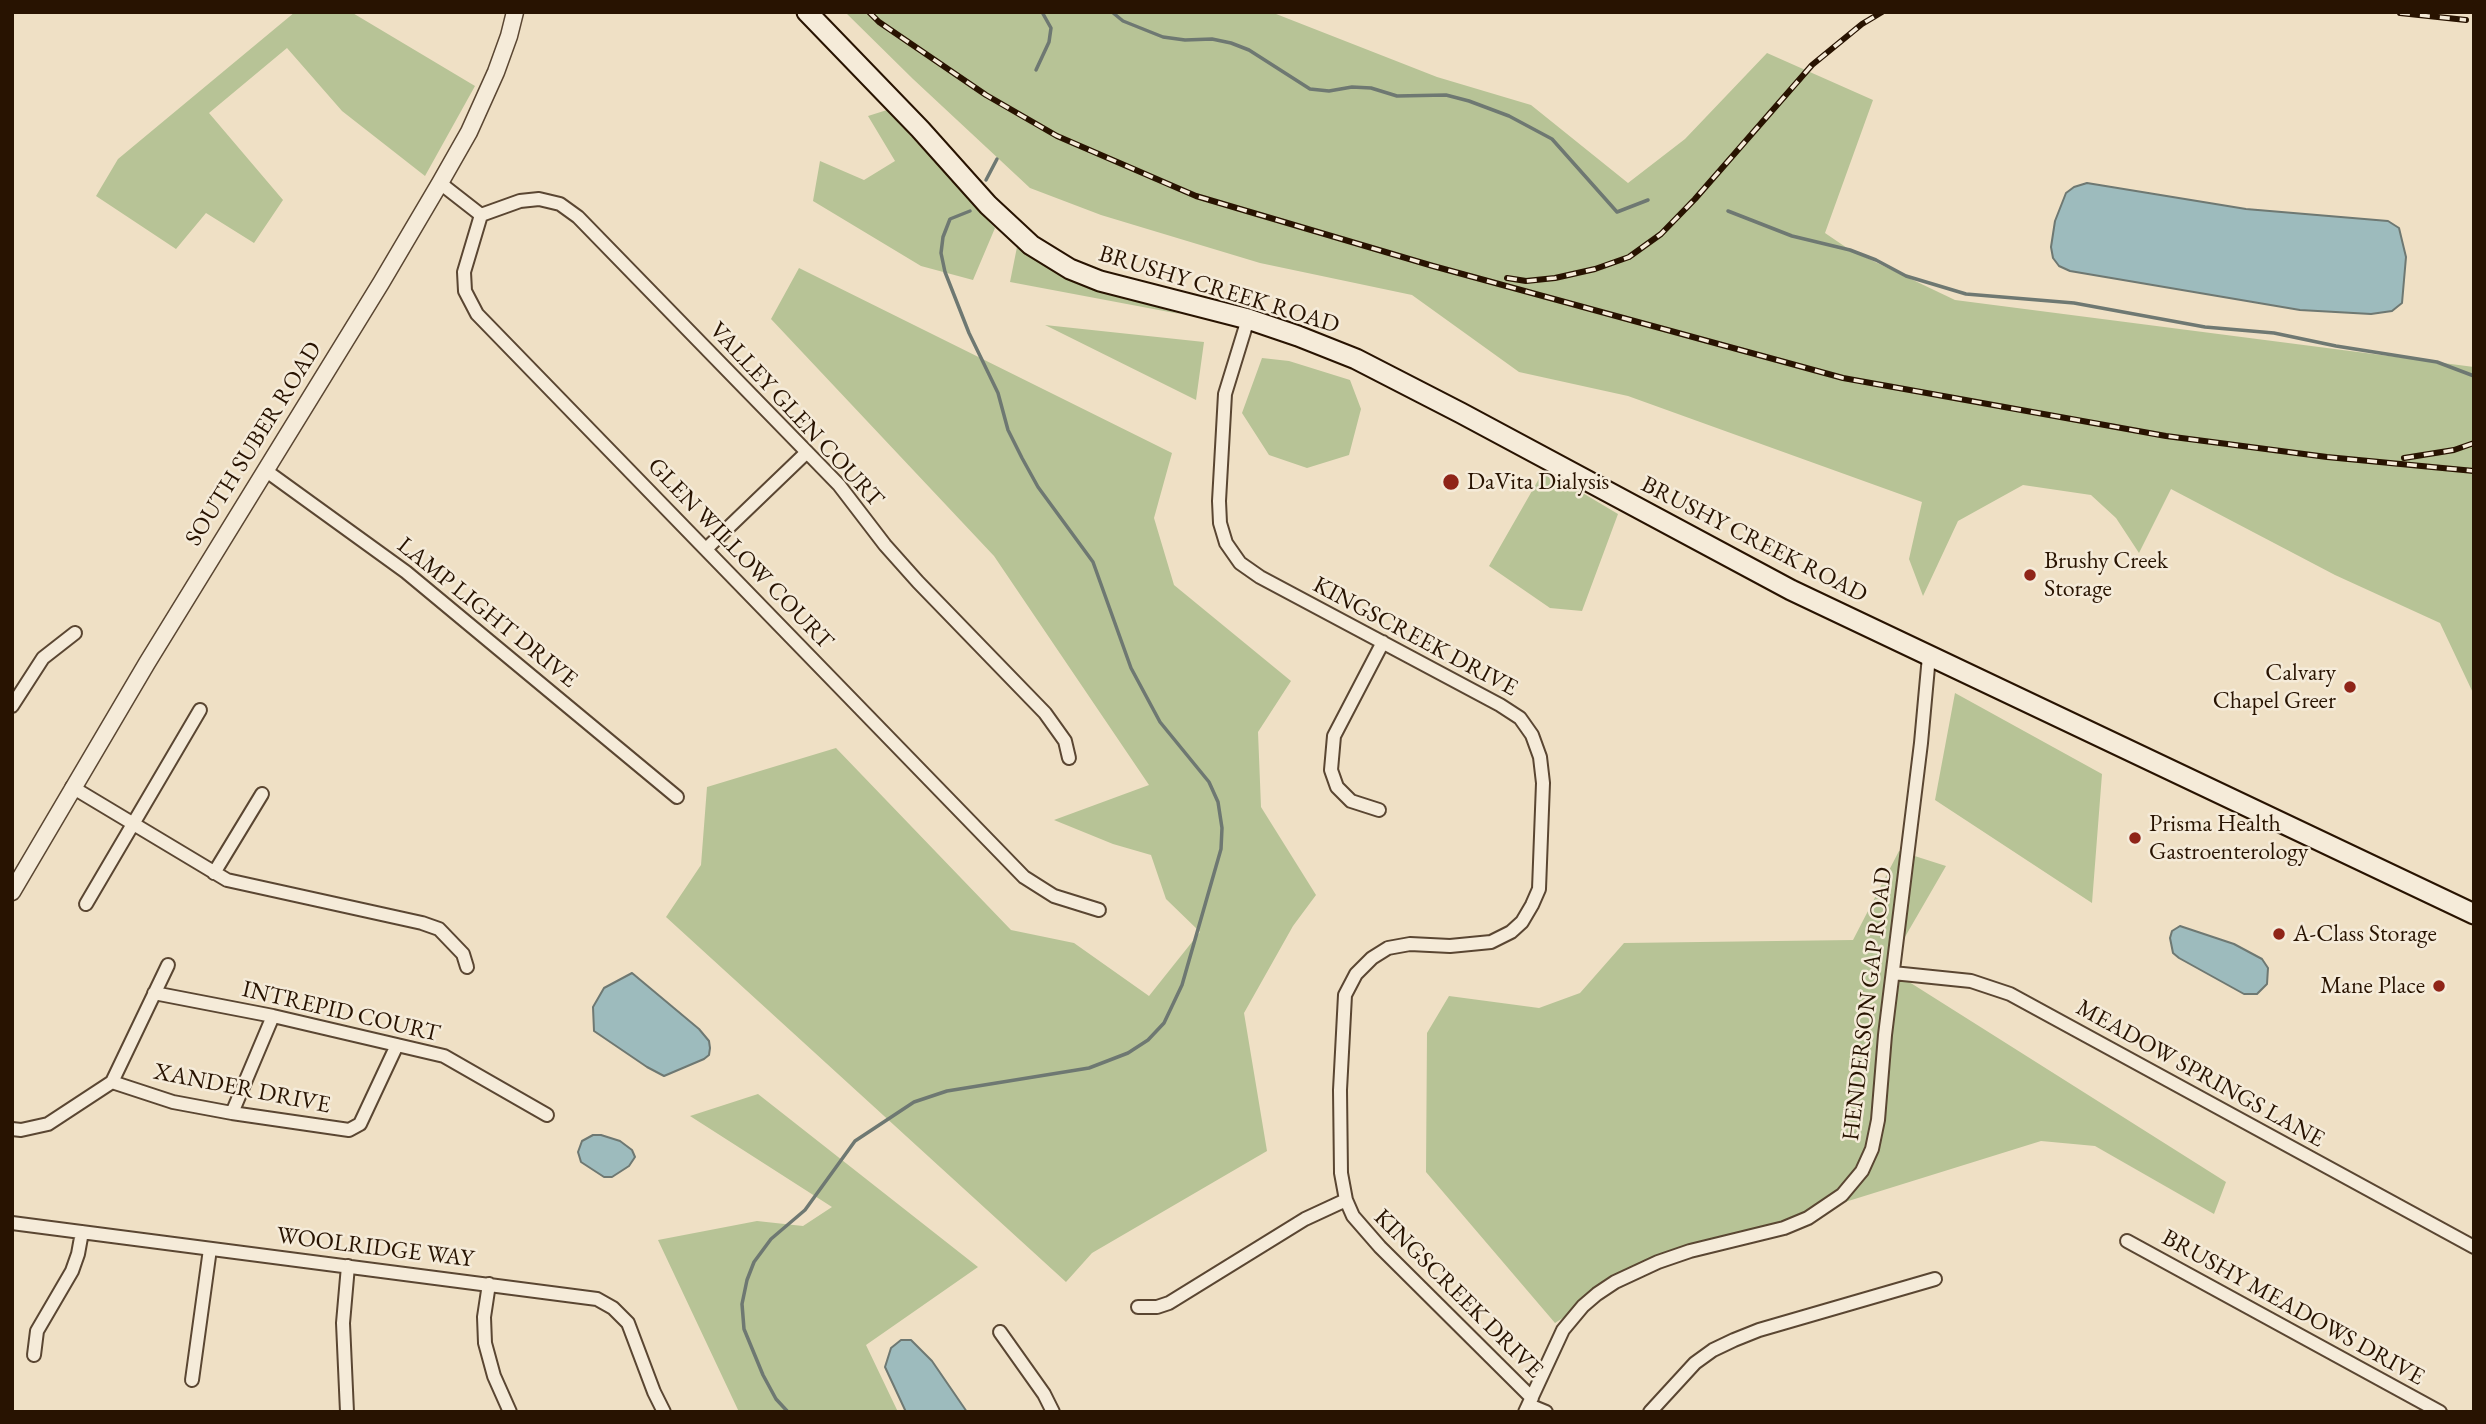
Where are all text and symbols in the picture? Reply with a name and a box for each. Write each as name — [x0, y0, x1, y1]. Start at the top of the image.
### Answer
street label: BRUSHY CREEK ROAD — [1095, 240, 1343, 340]
street label: VALLEY GLEN COURT — [703, 316, 889, 514]
street label: SOUTH SUBER ROAD — [179, 337, 329, 551]
street label: GLEN WILLOW COURT — [641, 452, 839, 656]
place label: DaVita Dialysis — [1467, 468, 1609, 496]
street label: BRUSHY CREEK ROAD — [1636, 470, 1872, 610]
marker: DaVita Dialysis — [1441, 472, 1461, 492]
street label: LAMP LIGHT DRIVE — [391, 532, 583, 694]
place label: Brushy Creek Storage — [2044, 547, 2168, 603]
marker: Brushy Creek Storage — [2022, 567, 2038, 583]
street label: KINGSCREEK DRIVE — [1308, 571, 1522, 703]
place label: Calvary Chapel Greer — [2213, 659, 2336, 715]
marker: Calvary Chapel Greer — [2342, 679, 2358, 695]
place label: Prisma Health Gastroenterology — [2149, 810, 2308, 866]
marker: Prisma Health Gastroenterology — [2127, 830, 2143, 846]
street label: HENDERSON GAP ROAD — [1837, 865, 1899, 1143]
place label: A-Class Storage — [2293, 920, 2437, 948]
marker: A-Class Storage — [2271, 926, 2287, 942]
place label: Mane Place — [2320, 972, 2425, 1000]
street label: INTREPID COURT — [239, 975, 443, 1049]
marker: Mane Place — [2431, 978, 2447, 994]
street label: MEADOW SPRINGS LANE — [2071, 994, 2329, 1154]
street label: XANDER DRIVE — [151, 1058, 333, 1120]
street label: KINGSCREEK DRIVE — [1367, 1203, 1549, 1385]
street label: WOOLRIDGE WAY — [275, 1222, 475, 1274]
street label: BRUSHY MEADOWS DRIVE — [2157, 1224, 2429, 1392]

